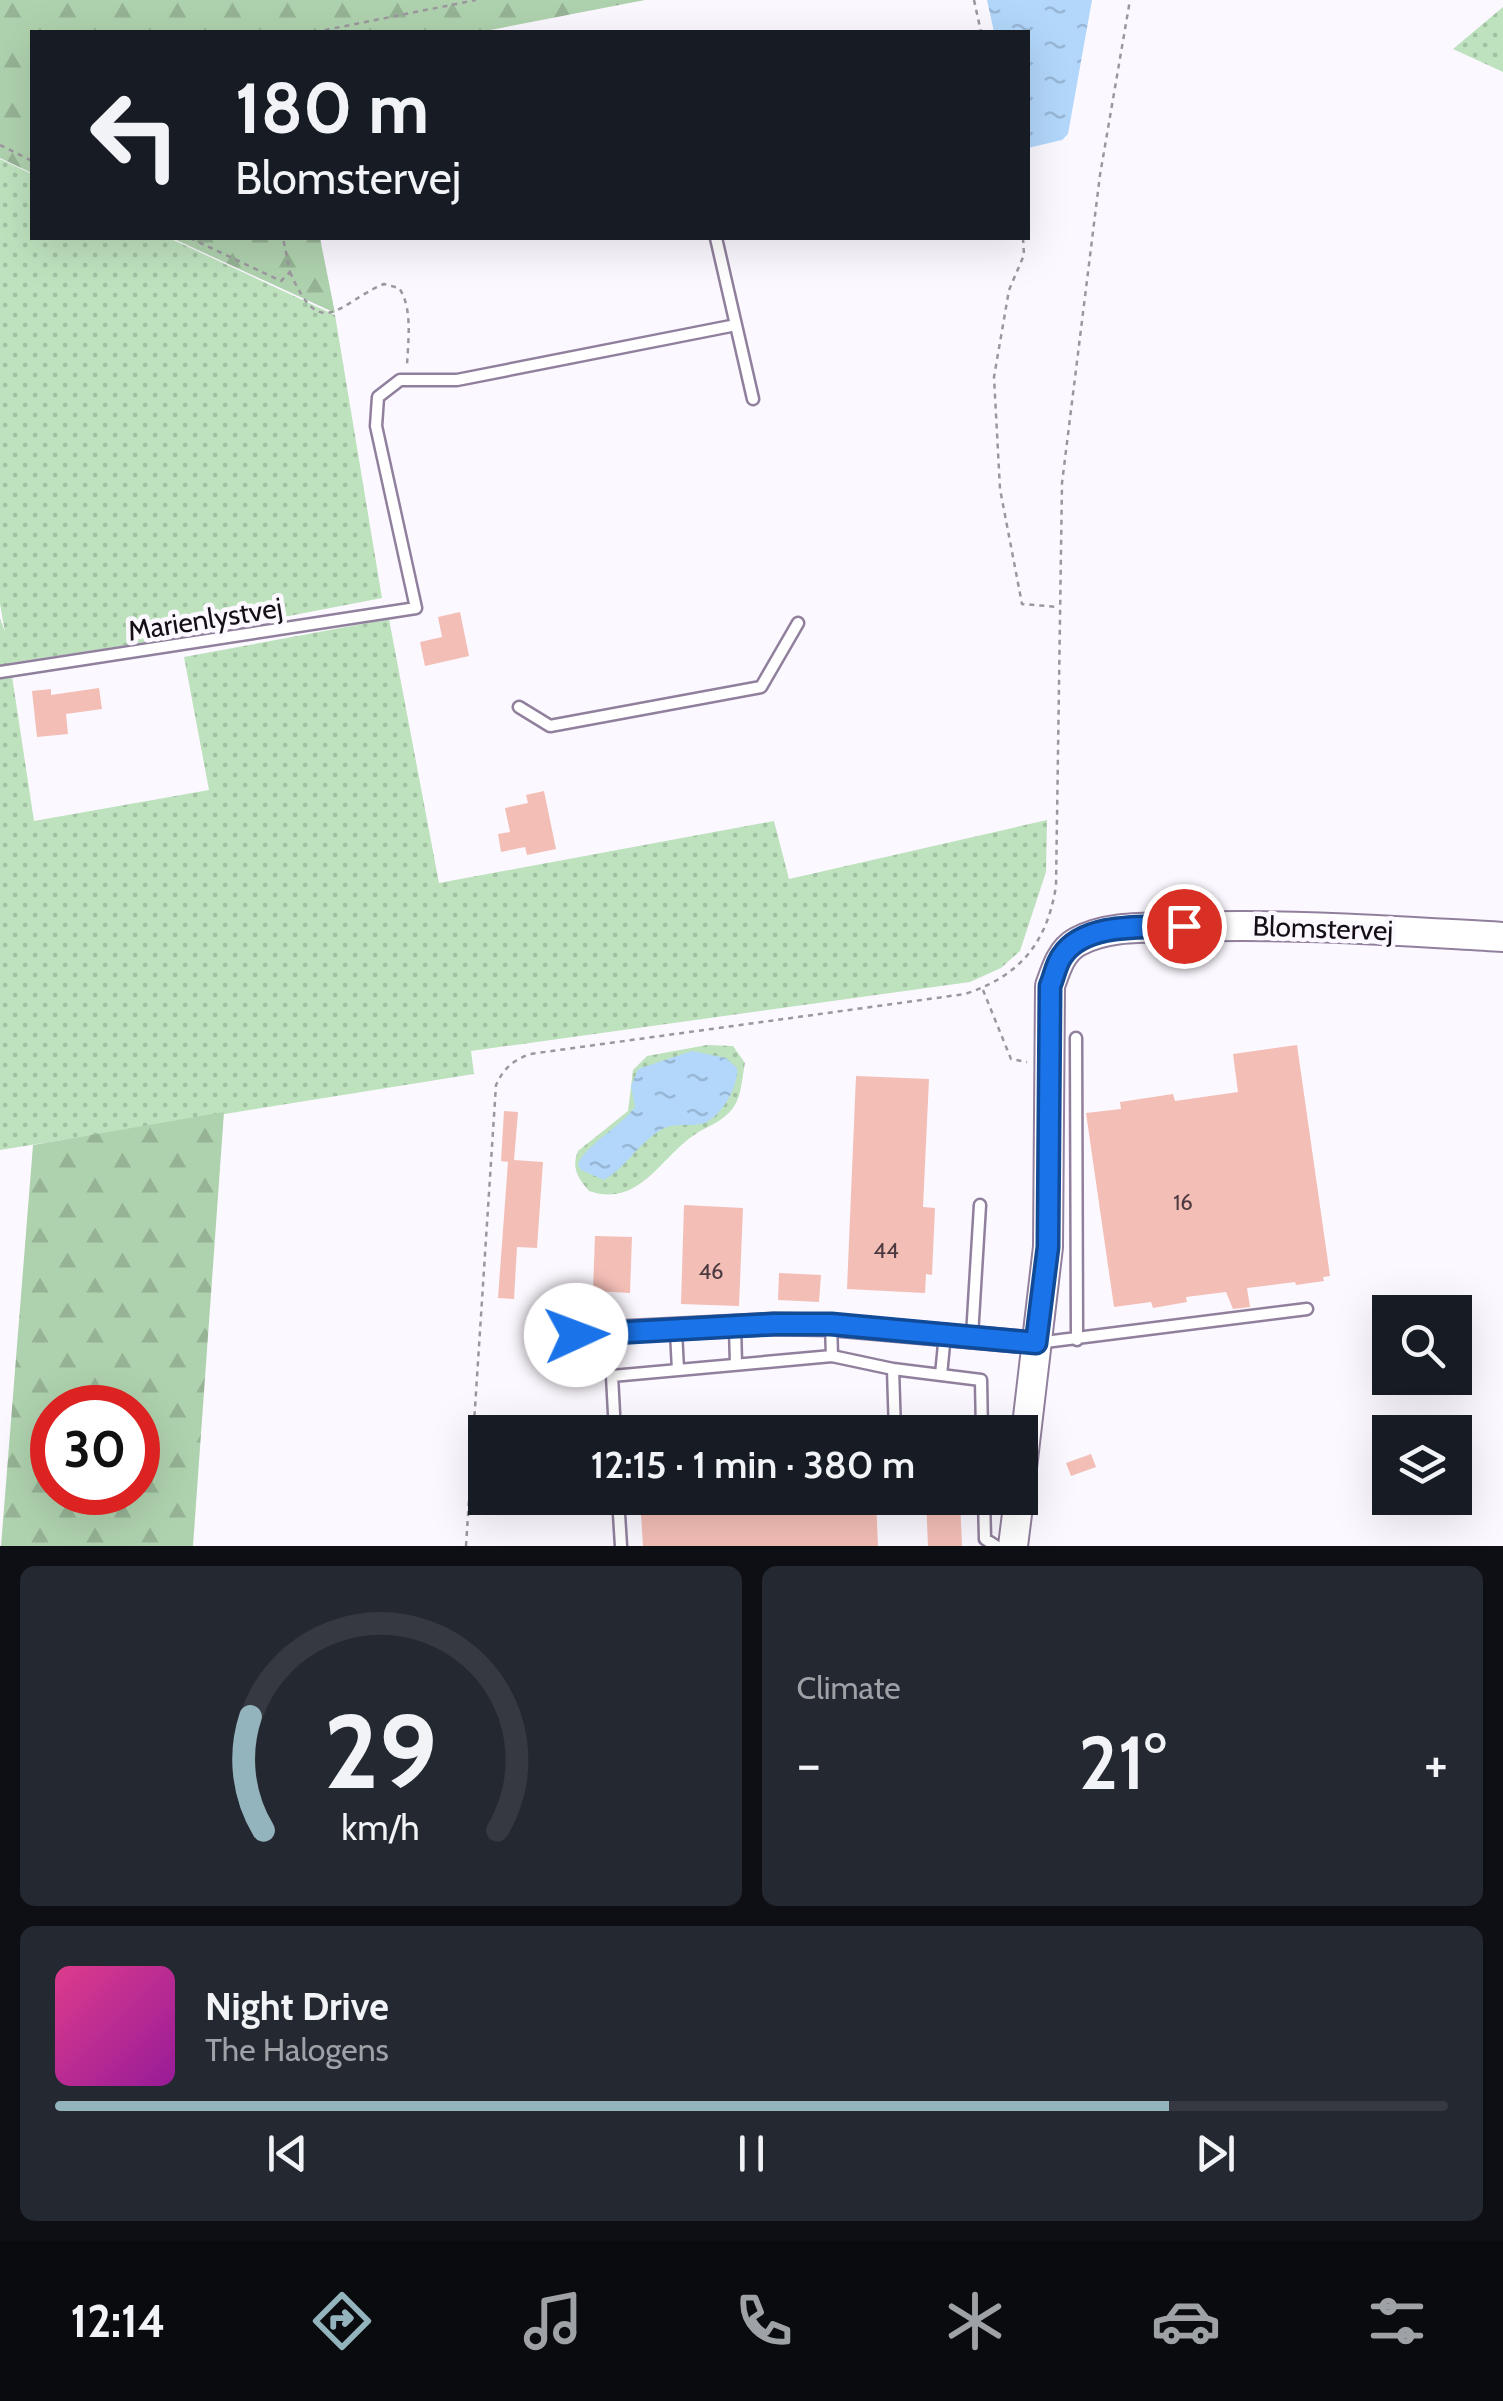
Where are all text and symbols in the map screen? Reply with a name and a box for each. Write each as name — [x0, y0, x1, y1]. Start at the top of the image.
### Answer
text: 180 m — [235, 65, 429, 151]
icon: left — [70, 70, 200, 200]
text: Blomstervej — [235, 151, 461, 205]
street label: Marienlystvej — [125, 590, 285, 648]
pin — [1142, 884, 1227, 969]
icon: arrive — [1157, 899, 1212, 954]
street label: Blomstervej — [1252, 909, 1394, 947]
house number: 16 — [1173, 1189, 1193, 1216]
house number: 44 — [873, 1237, 899, 1264]
house number: 46 — [698, 1258, 724, 1285]
position arrow — [524, 1283, 628, 1387]
map controls — [1372, 1295, 1472, 1515]
button: search — [1372, 1295, 1472, 1395]
speed limit sign: 30 — [30, 1385, 160, 1515]
button: layers — [1372, 1415, 1472, 1515]
text: 12:15 · 1 min · 380 m — [591, 1441, 915, 1488]
text: Climate — [797, 1668, 901, 1707]
text: 29 — [324, 1688, 437, 1814]
text: 21° — [1078, 1717, 1166, 1808]
text: − — [797, 1730, 821, 1797]
text: + — [1424, 1730, 1448, 1797]
text: km/h — [342, 1806, 420, 1849]
text: Night Drive — [205, 1983, 389, 2030]
text: The Halogens — [205, 2030, 389, 2069]
icon: previous — [260, 2126, 315, 2181]
icon: pause — [724, 2126, 779, 2181]
icon: next — [1188, 2126, 1243, 2181]
icon: directions — [307, 2286, 377, 2356]
icon: music — [518, 2286, 588, 2356]
icon: phone — [729, 2286, 799, 2356]
icon: climate — [940, 2286, 1010, 2356]
icon: car — [1151, 2286, 1221, 2356]
icon: filters — [1362, 2286, 1432, 2356]
text: 12:14 — [71, 2294, 166, 2348]

